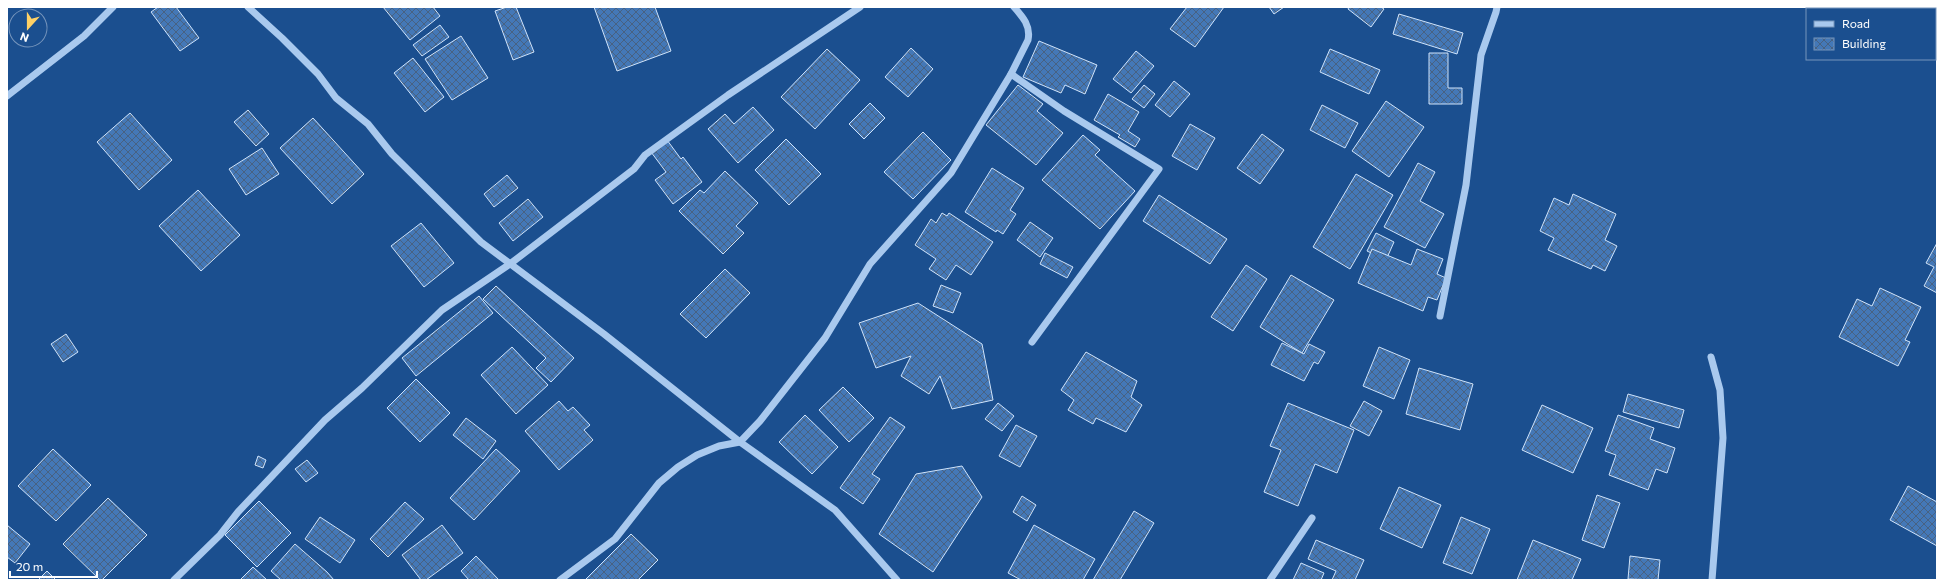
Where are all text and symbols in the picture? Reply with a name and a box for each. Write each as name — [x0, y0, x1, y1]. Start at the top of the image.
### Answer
north arrow — [8, 8, 48, 48]
legend — [1806, 8, 1936, 60]
text: Road — [1842, 16, 1870, 30]
text: N — [18, 30, 30, 45]
text: Building — [1842, 36, 1886, 50]
scale bar — [10, 553, 97, 579]
text: 20 m — [16, 559, 43, 573]

